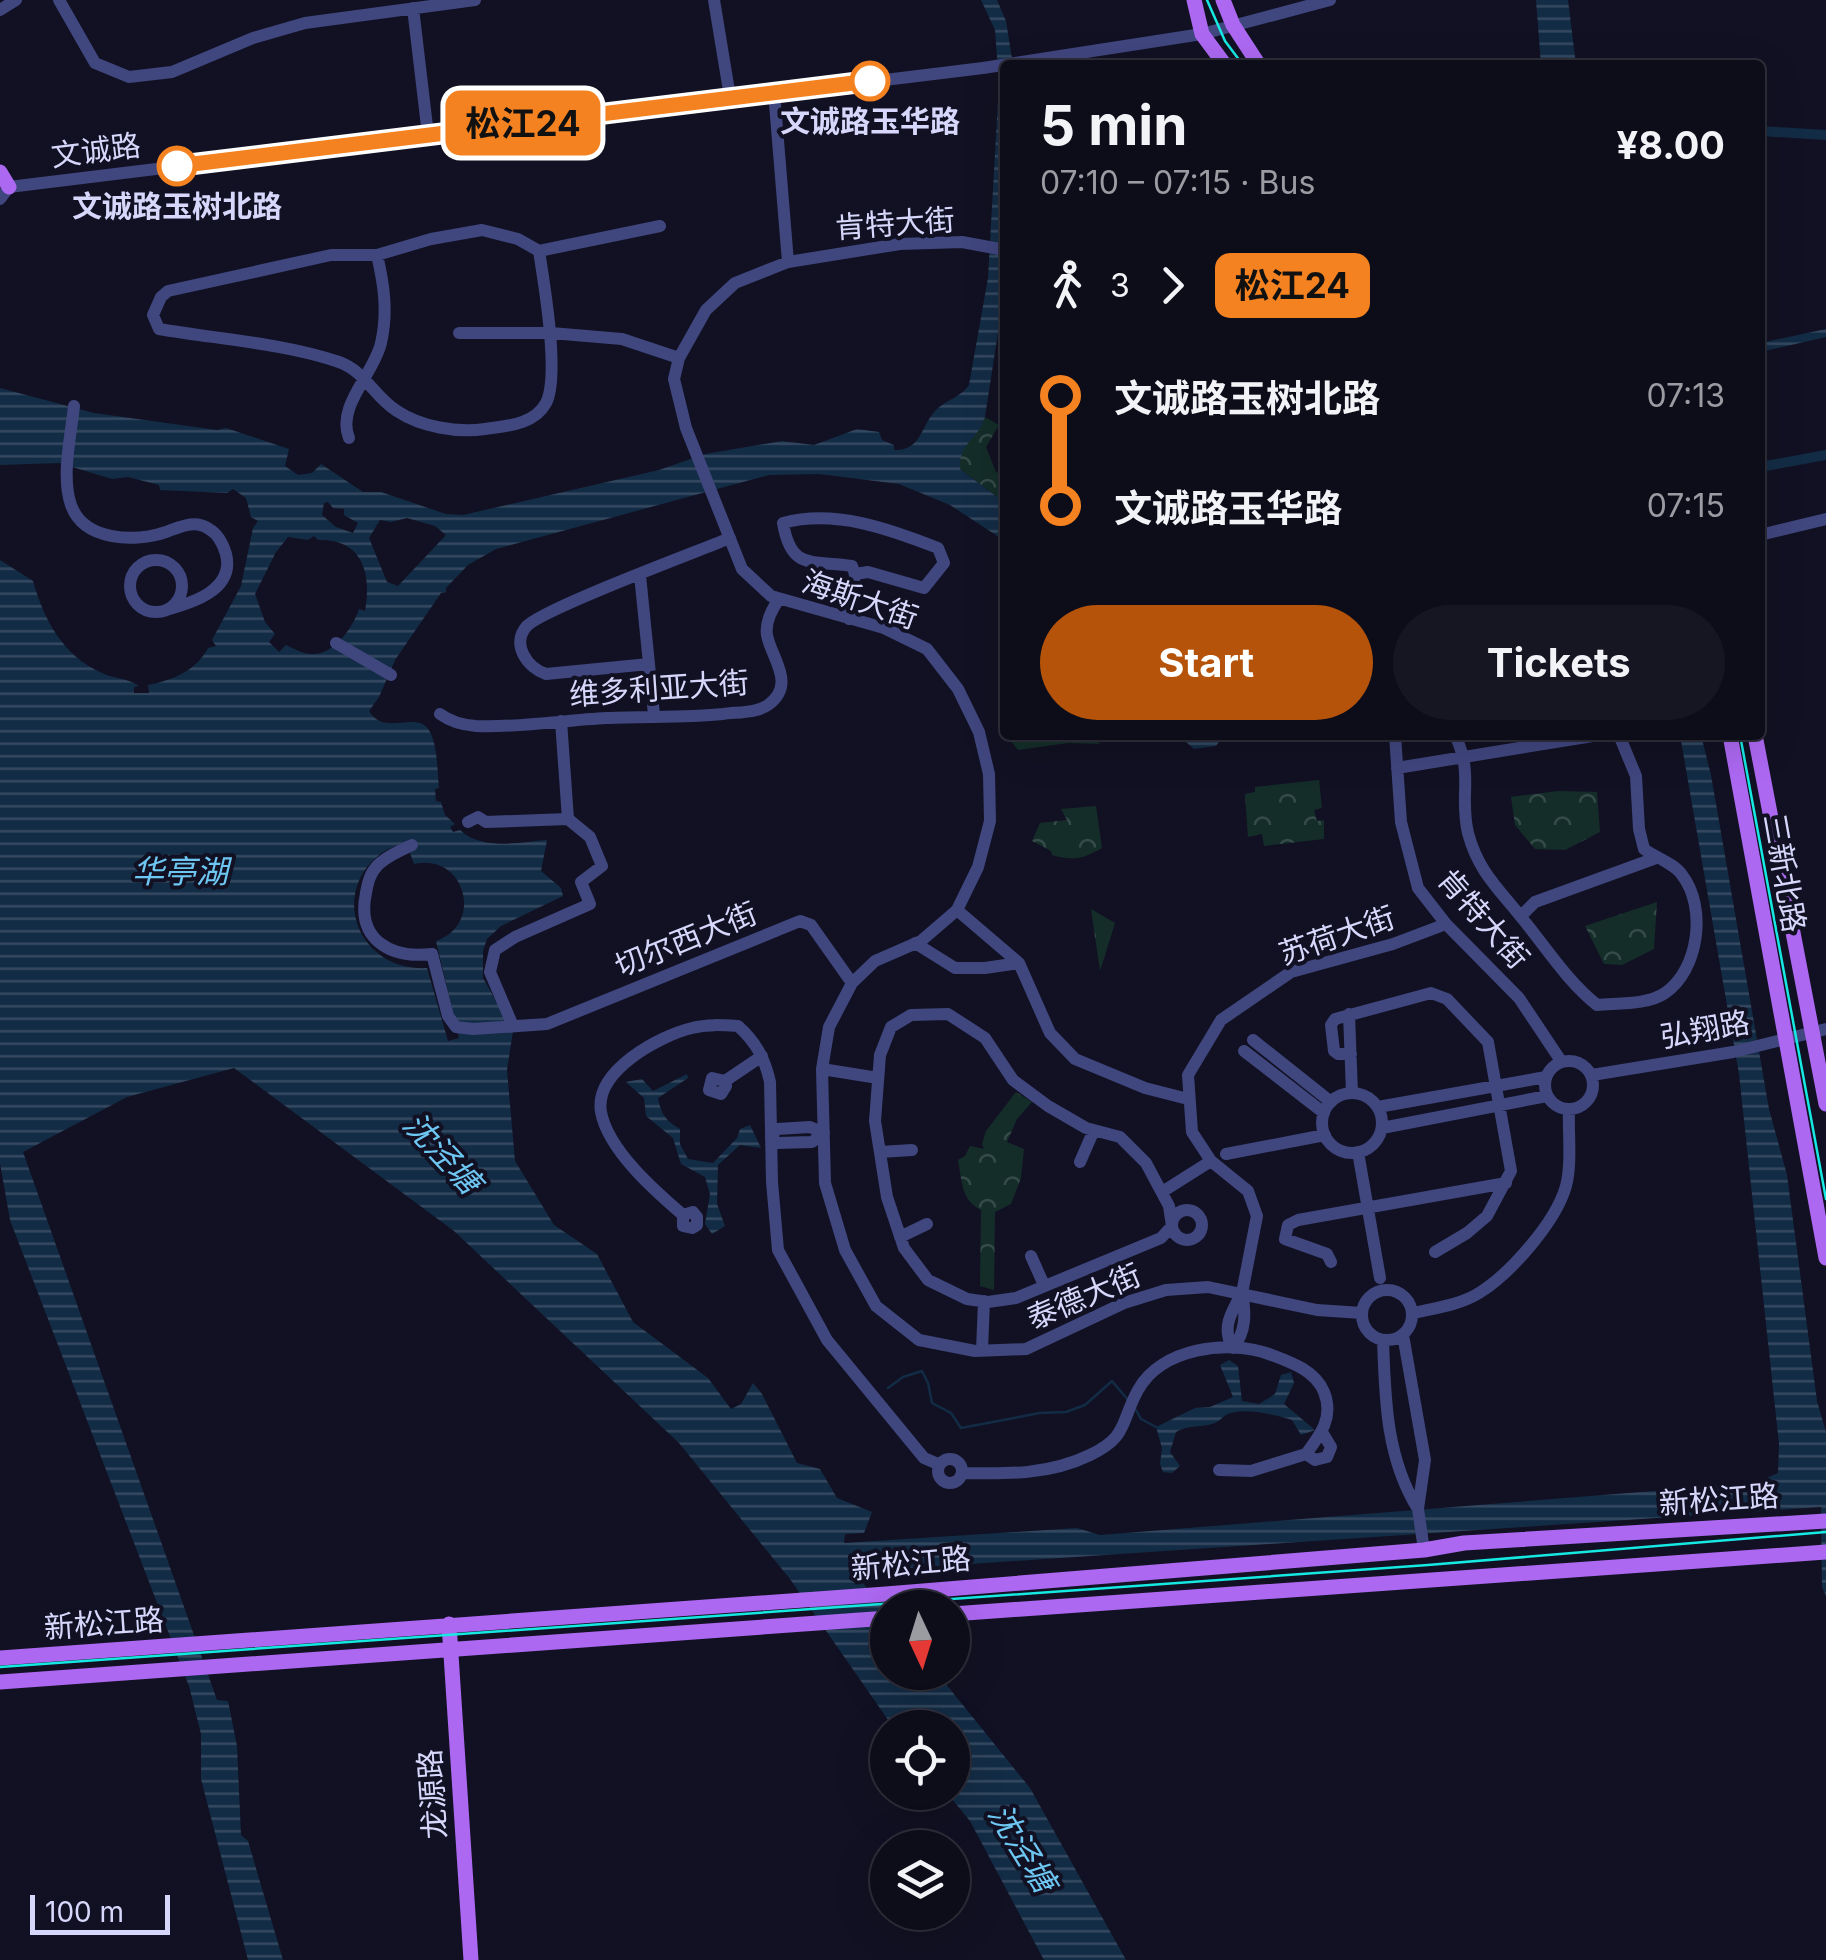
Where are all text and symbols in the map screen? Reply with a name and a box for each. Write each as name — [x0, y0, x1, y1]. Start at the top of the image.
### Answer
marker: 文诚路玉华路 — [851, 62, 889, 100]
line badge: 松江24 — [453, 90, 593, 156]
text: 5 min — [1040, 92, 1188, 158]
text: 松江24 — [465, 102, 581, 144]
place label: 文诚路玉华路 — [780, 103, 960, 139]
text: ¥8.00 — [1617, 122, 1725, 168]
street label: 文诚路 — [49, 127, 143, 173]
marker: 文诚路玉树北路 — [158, 147, 196, 185]
text: 07:10 – 07:15 · Bus — [1040, 163, 1315, 202]
place label: 文诚路玉树北路 — [72, 188, 282, 224]
street label: 肯特大街 — [834, 201, 956, 245]
icon: walk — [1040, 258, 1095, 313]
icon: forward — [1145, 258, 1200, 313]
text: 松江24 — [1235, 264, 1350, 306]
text: 3 — [1110, 266, 1130, 305]
text: 文诚路玉树北路 — [1114, 375, 1380, 421]
text: 07:13 — [1646, 376, 1725, 415]
text: 文诚路玉华路 — [1114, 485, 1342, 531]
text: 07:15 — [1647, 486, 1725, 525]
street label: 海斯大街 — [798, 563, 923, 636]
button: Start — [1040, 605, 1373, 720]
button: Tickets — [1393, 605, 1725, 720]
street label: 维多利亚大街 — [568, 664, 750, 712]
street label: 三新北路 — [1757, 811, 1813, 935]
water label: 华亭湖 — [132, 852, 233, 891]
street label: 肯特大街 — [1431, 861, 1537, 975]
street label: 切尔西大街 — [609, 894, 762, 984]
street label: 苏荷大街 — [1274, 899, 1399, 972]
street label: 弘翔路 — [1657, 1003, 1752, 1055]
water label: 沈泾塘 — [395, 1104, 493, 1205]
street label: 泰德大街 — [1021, 1256, 1146, 1336]
street label: 新松江路 — [1658, 1477, 1780, 1521]
street label: 新松江路 — [850, 1540, 972, 1586]
north arrow — [870, 1590, 970, 1690]
map controls — [870, 1590, 970, 1930]
street label: 新松江路 — [43, 1601, 165, 1645]
button: locate — [870, 1710, 970, 1810]
street label: 龙源路 — [411, 1748, 453, 1840]
water label: 沈泾塘 — [980, 1797, 1067, 1903]
button: layers — [870, 1830, 970, 1930]
scale bar — [30, 1890, 170, 1934]
text: 100 m — [45, 1895, 124, 1929]

